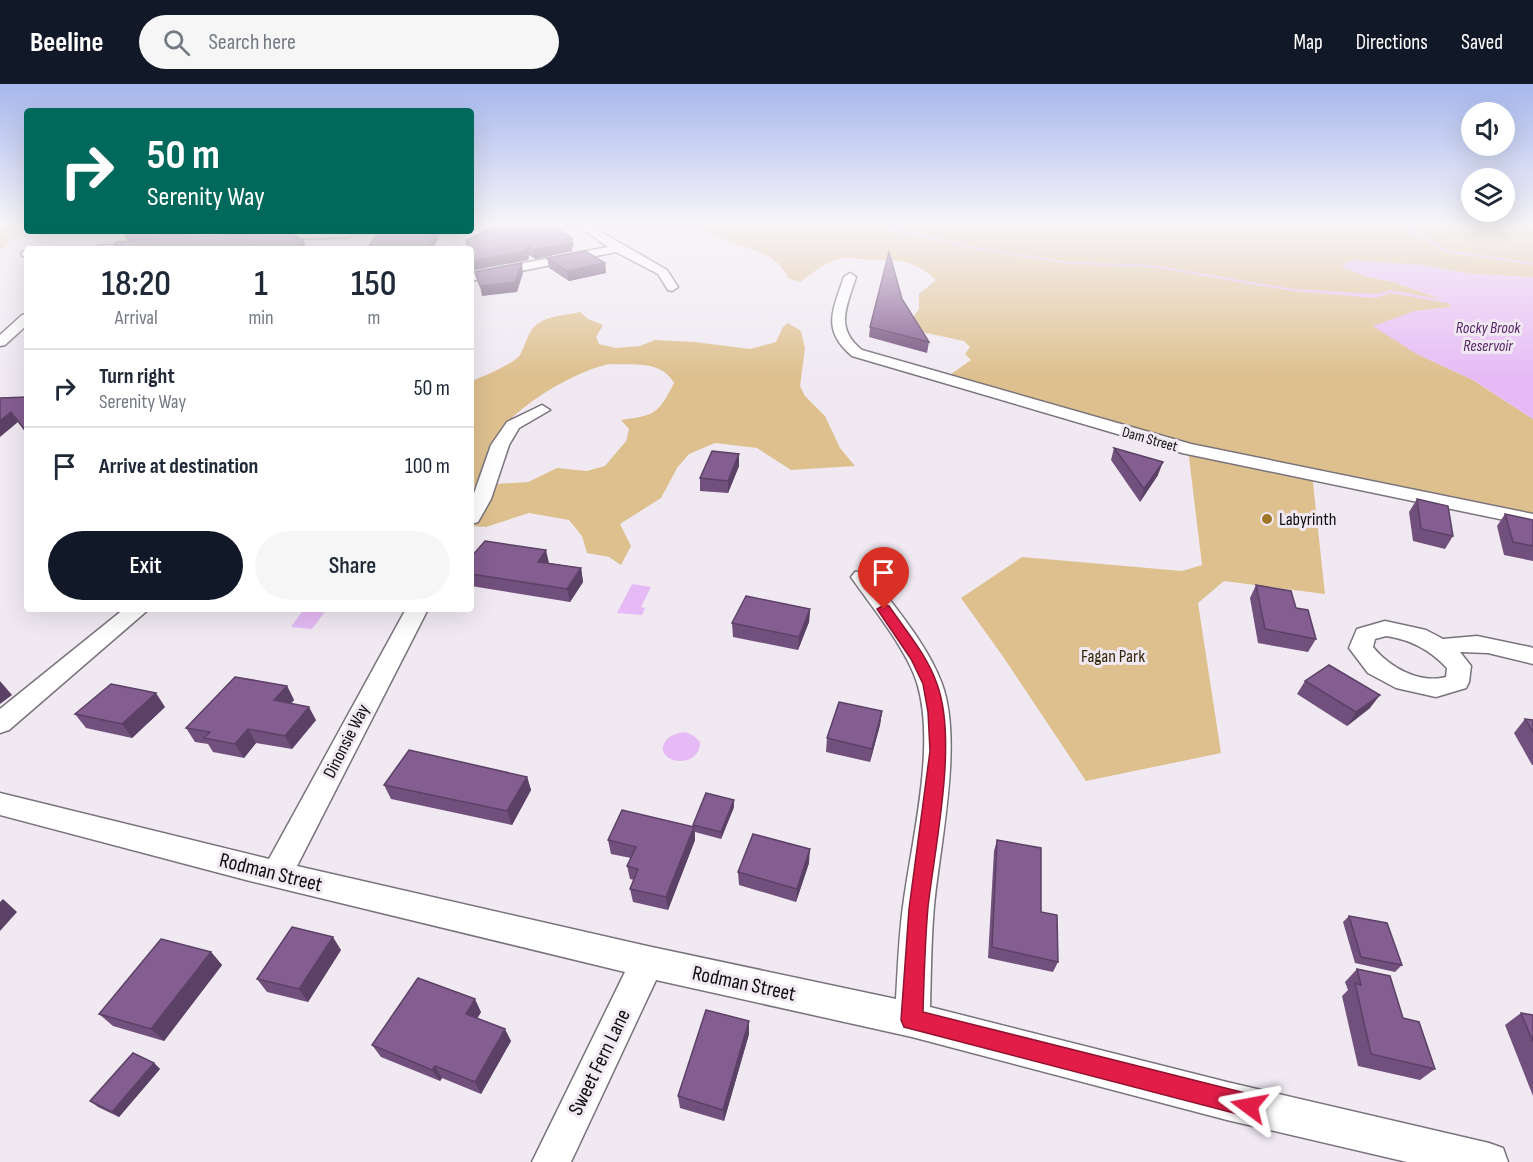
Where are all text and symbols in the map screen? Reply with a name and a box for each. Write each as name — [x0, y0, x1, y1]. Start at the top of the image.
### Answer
search box — [139, 15, 559, 69]
text: Beeline — [30, 26, 103, 59]
icon: search — [160, 26, 193, 59]
text: Search here — [208, 29, 296, 56]
text: Map — [1293, 30, 1323, 55]
text: Directions — [1356, 30, 1428, 55]
text: Saved — [1461, 30, 1503, 55]
map controls — [1461, 102, 1515, 222]
button: sound — [1461, 102, 1515, 156]
text: 50 m — [147, 130, 220, 181]
icon: right — [48, 132, 126, 210]
button: layers — [1461, 168, 1515, 222]
text: Serenity Way — [147, 181, 265, 213]
text: 18:20 — [101, 263, 171, 306]
text: 1 — [254, 263, 268, 306]
text: 150 — [351, 263, 397, 306]
text: Arrival — [115, 306, 158, 330]
text: min — [249, 306, 274, 330]
text: m — [367, 306, 380, 330]
water label: Rocky Brook Reservoir — [1456, 319, 1521, 356]
text: Turn right — [99, 363, 175, 390]
icon: right — [48, 372, 81, 405]
text: 50 m — [414, 375, 450, 402]
text: Serenity Way — [99, 390, 186, 414]
street label: Dam Street — [1120, 423, 1180, 457]
icon: arrive — [48, 450, 81, 483]
text: Arrive at destination — [99, 453, 258, 480]
text: 100 m — [405, 453, 450, 480]
place label: Labyrinth — [1279, 509, 1336, 530]
marker: Labyrinth — [1260, 512, 1274, 526]
button: Exit — [48, 531, 243, 600]
button: Share — [255, 531, 450, 600]
pin — [858, 547, 909, 609]
icon: arrive — [867, 556, 900, 589]
park label: Fagan Park — [1081, 646, 1145, 667]
street label: Dinonsie Way — [319, 701, 374, 782]
street label: Rodman Street — [217, 848, 325, 897]
street label: Rodman Street — [690, 960, 798, 1007]
street label: Sweet Fern Lane — [563, 1005, 636, 1119]
position arrow — [1217, 1074, 1281, 1138]

